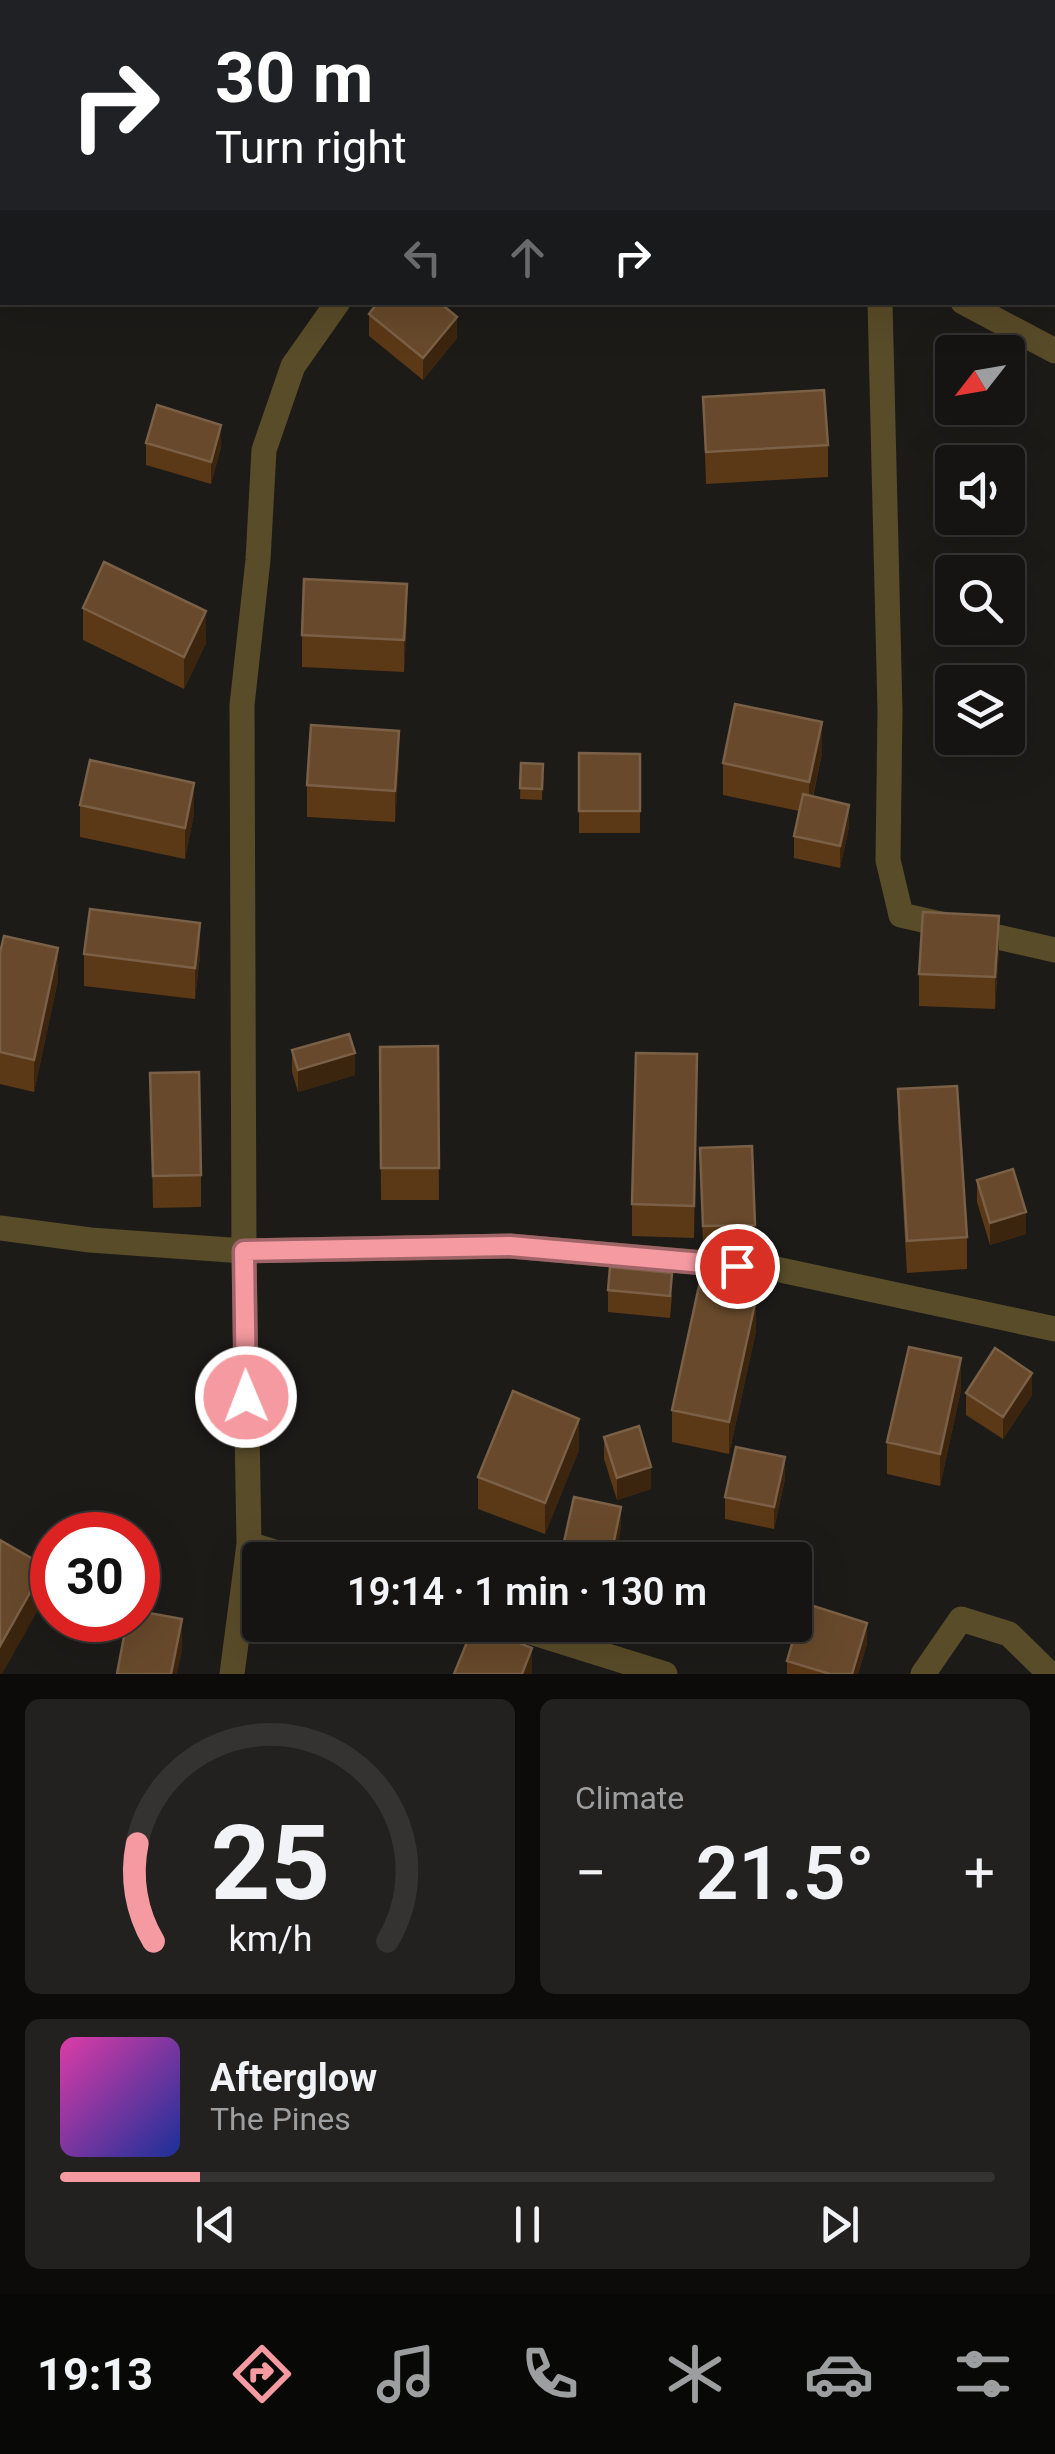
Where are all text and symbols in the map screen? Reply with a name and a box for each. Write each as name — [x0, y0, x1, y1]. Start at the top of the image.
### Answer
text: 30 m — [215, 37, 373, 119]
icon: right — [50, 40, 180, 170]
text: Turn right — [215, 121, 407, 174]
icon: left — [395, 230, 450, 285]
icon: ahead — [500, 230, 555, 285]
icon: right — [605, 230, 660, 285]
north arrow — [935, 335, 1025, 425]
map controls — [935, 335, 1025, 755]
button: sound — [935, 445, 1025, 535]
button: search — [935, 555, 1025, 645]
button: layers — [935, 665, 1025, 755]
pin — [695, 1224, 780, 1309]
icon: arrive — [710, 1239, 765, 1294]
position arrow — [194, 1345, 298, 1449]
speed limit sign: 30 — [30, 1512, 160, 1642]
text: 19:14 · 1 min · 130 m — [347, 1570, 707, 1614]
text: Climate — [575, 1779, 684, 1817]
text: 25 — [210, 1803, 330, 1924]
text: 21.5° — [696, 1829, 875, 1917]
text: − — [575, 1841, 606, 1905]
text: + — [964, 1841, 995, 1905]
text: km/h — [228, 1918, 312, 1960]
text: Afterglow — [210, 2056, 377, 2100]
text: The Pines — [210, 2100, 351, 2138]
icon: previous — [188, 2197, 243, 2252]
icon: pause — [500, 2197, 555, 2252]
icon: next — [812, 2197, 867, 2252]
icon: directions — [227, 2339, 297, 2409]
icon: music — [371, 2339, 441, 2409]
icon: phone — [515, 2339, 585, 2409]
icon: climate — [660, 2339, 730, 2409]
icon: car — [804, 2339, 874, 2409]
icon: filters — [948, 2339, 1018, 2409]
text: 19:13 — [37, 2348, 153, 2401]

